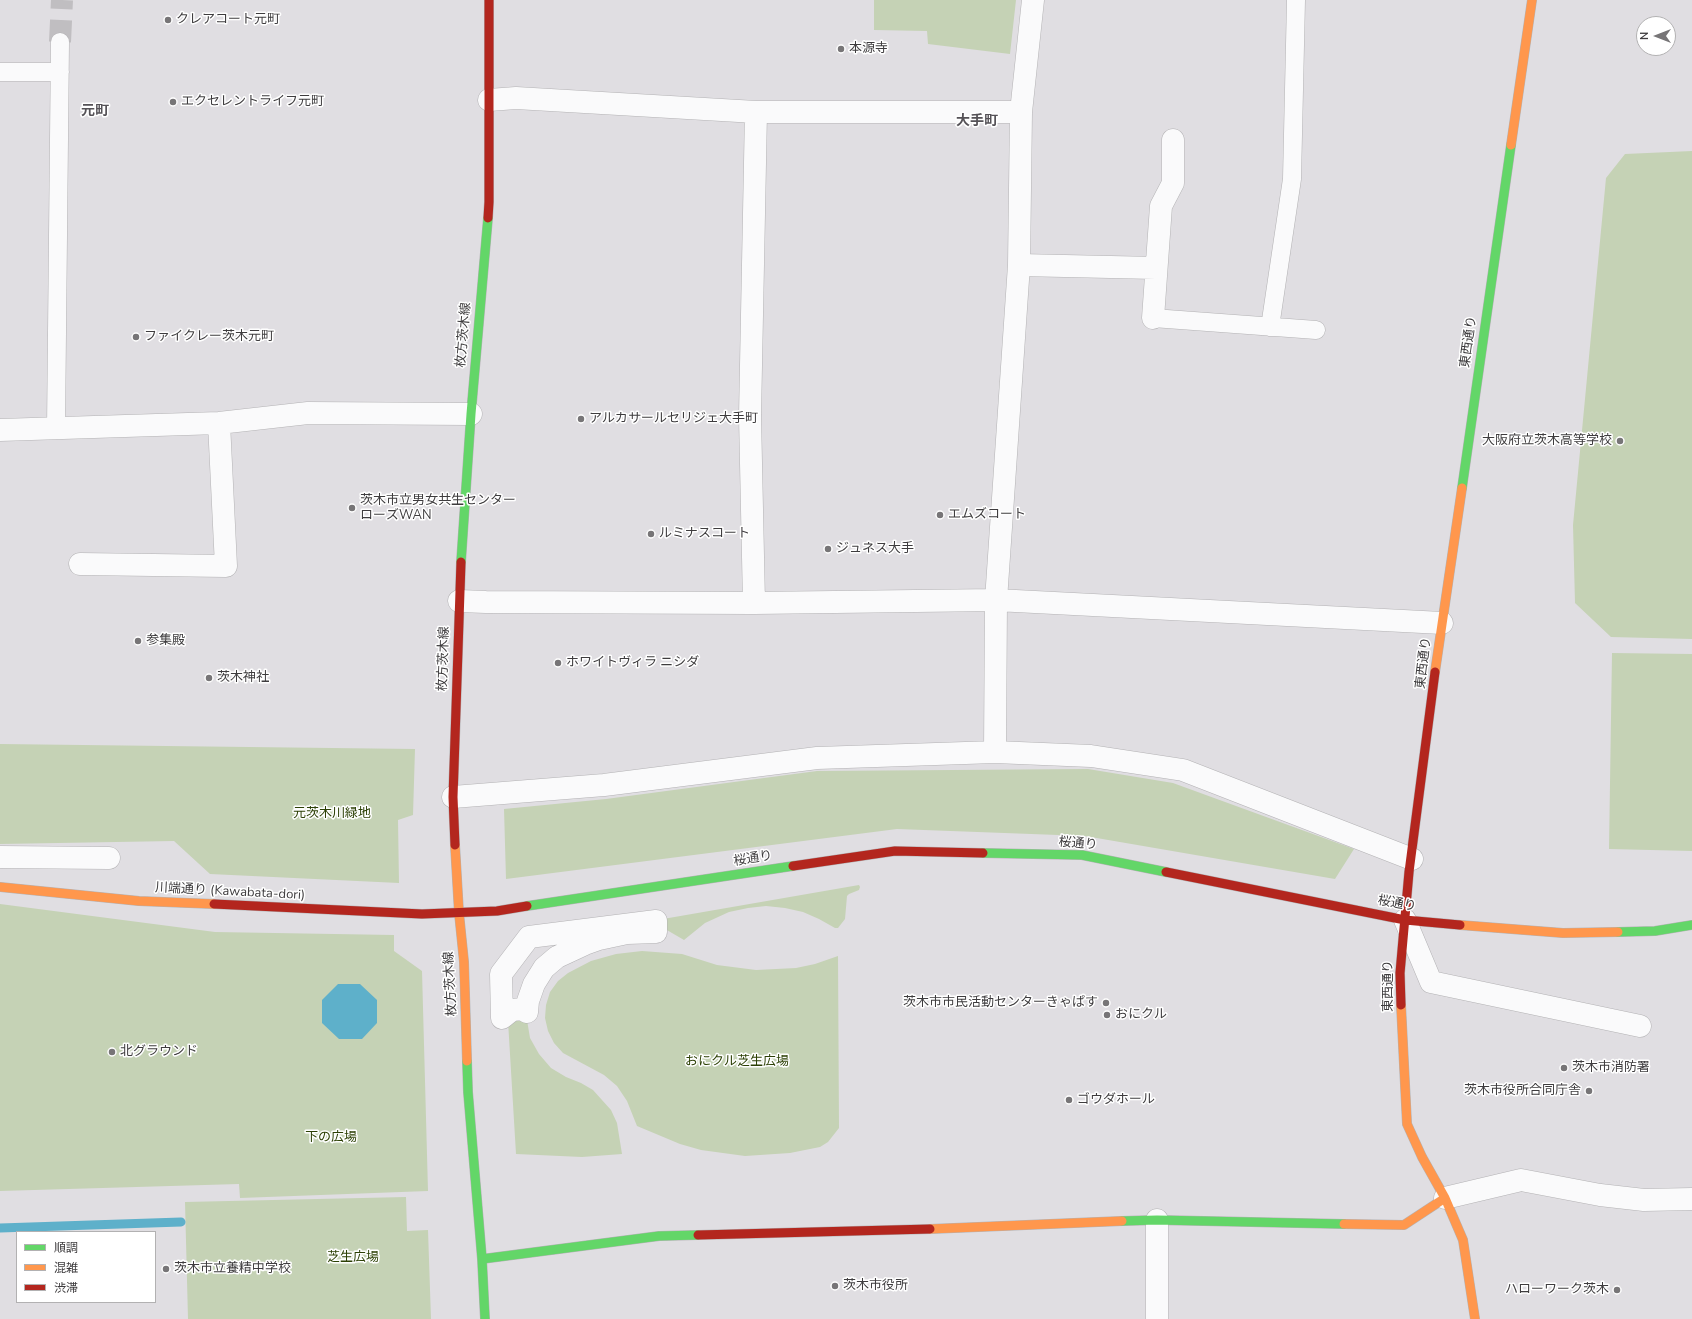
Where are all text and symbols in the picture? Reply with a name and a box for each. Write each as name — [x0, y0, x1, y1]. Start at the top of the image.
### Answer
place label: クレアコート元町 — [176, 12, 280, 28]
marker: クレアコート元町 — [163, 15, 173, 25]
north arrow — [1636, 16, 1676, 56]
text: N — [1637, 32, 1652, 40]
place label: 本源寺 — [849, 41, 888, 57]
marker: 本源寺 — [836, 44, 846, 54]
place label: エクセレントライフ元町 — [181, 94, 324, 110]
marker: エクセレントライフ元町 — [168, 97, 178, 107]
district label: 元町 — [81, 104, 109, 120]
district label: 大手町 — [956, 114, 998, 130]
street label: 枚方茨木線 — [453, 302, 475, 368]
street label: 東西通り — [1458, 315, 1480, 369]
place label: ファイクレー茨木元町 — [144, 329, 274, 345]
marker: ファイクレー茨木元町 — [131, 332, 141, 342]
place label: アルカサールセリジェ大手町 — [589, 411, 758, 427]
marker: アルカサールセリジェ大手町 — [576, 414, 586, 424]
place label: 大阪府立茨木高等学校 — [1482, 433, 1612, 449]
marker: 大阪府立茨木高等学校 — [1615, 436, 1625, 446]
place label: 茨木市立男女共生センター ローズWAN — [360, 493, 516, 524]
marker: 茨木市立男女共生センター ローズWAN — [347, 503, 357, 513]
place label: エムズコート — [948, 507, 1026, 523]
marker: エムズコート — [935, 510, 945, 520]
place label: ルミナスコート — [659, 526, 750, 542]
marker: ルミナスコート — [646, 529, 656, 539]
place label: ジュネス大手 — [836, 541, 914, 557]
marker: ジュネス大手 — [823, 544, 833, 554]
street label: 枚方茨木線 — [435, 626, 453, 692]
place label: 参集殿 — [146, 633, 185, 649]
marker: 参集殿 — [133, 636, 143, 646]
street label: 東西通り — [1413, 636, 1435, 690]
place label: ホワイトヴィラ ニシダ — [566, 655, 699, 671]
marker: ホワイトヴィラ ニシダ — [553, 658, 563, 668]
place label: 茨木神社 — [217, 670, 269, 686]
marker: 茨木神社 — [204, 673, 214, 683]
park label: 元茨木川緑地 — [293, 806, 371, 822]
street label: 桜通り — [1058, 835, 1098, 853]
street label: 桜通り — [733, 848, 773, 870]
street label: 川端通り (Kawabata-dori) — [155, 880, 305, 904]
street label: 桜通り — [1376, 893, 1418, 915]
street label: 枚方茨木線 — [442, 951, 460, 1017]
street label: 東西通り — [1381, 960, 1397, 1012]
place label: 茨木市市民活動センターきゃぱす — [903, 995, 1098, 1011]
marker: 茨木市市民活動センターきゃぱす — [1101, 998, 1111, 1008]
place label: おにクル — [1115, 1007, 1167, 1023]
marker: おにクル — [1102, 1010, 1112, 1020]
place label: 北グラウンド — [120, 1044, 198, 1060]
marker: 北グラウンド — [107, 1047, 117, 1057]
park label: おにクル芝生広場 — [685, 1054, 789, 1070]
place label: 茨木市消防署 — [1572, 1060, 1650, 1076]
marker: 茨木市消防署 — [1559, 1063, 1569, 1073]
place label: 茨木市役所合同庁舎 — [1464, 1083, 1581, 1099]
marker: 茨木市役所合同庁舎 — [1584, 1086, 1594, 1096]
place label: ゴウダホール — [1077, 1092, 1155, 1108]
marker: ゴウダホール — [1064, 1095, 1074, 1105]
park label: 下の広場 — [305, 1130, 357, 1146]
legend — [16, 1231, 156, 1303]
text: 順調 — [54, 1240, 78, 1256]
park label: 芝生広場 — [327, 1250, 379, 1266]
text: 混雑 — [54, 1260, 78, 1276]
place label: 茨木市立養精中学校 — [174, 1261, 291, 1277]
marker: 茨木市立養精中学校 — [161, 1264, 171, 1274]
place label: 茨木市役所 — [843, 1278, 908, 1294]
text: 渋滞 — [54, 1280, 78, 1296]
marker: 茨木市役所 — [830, 1281, 840, 1291]
place label: ハローワーク茨木 — [1505, 1282, 1609, 1298]
marker: ハローワーク茨木 — [1612, 1285, 1622, 1295]

